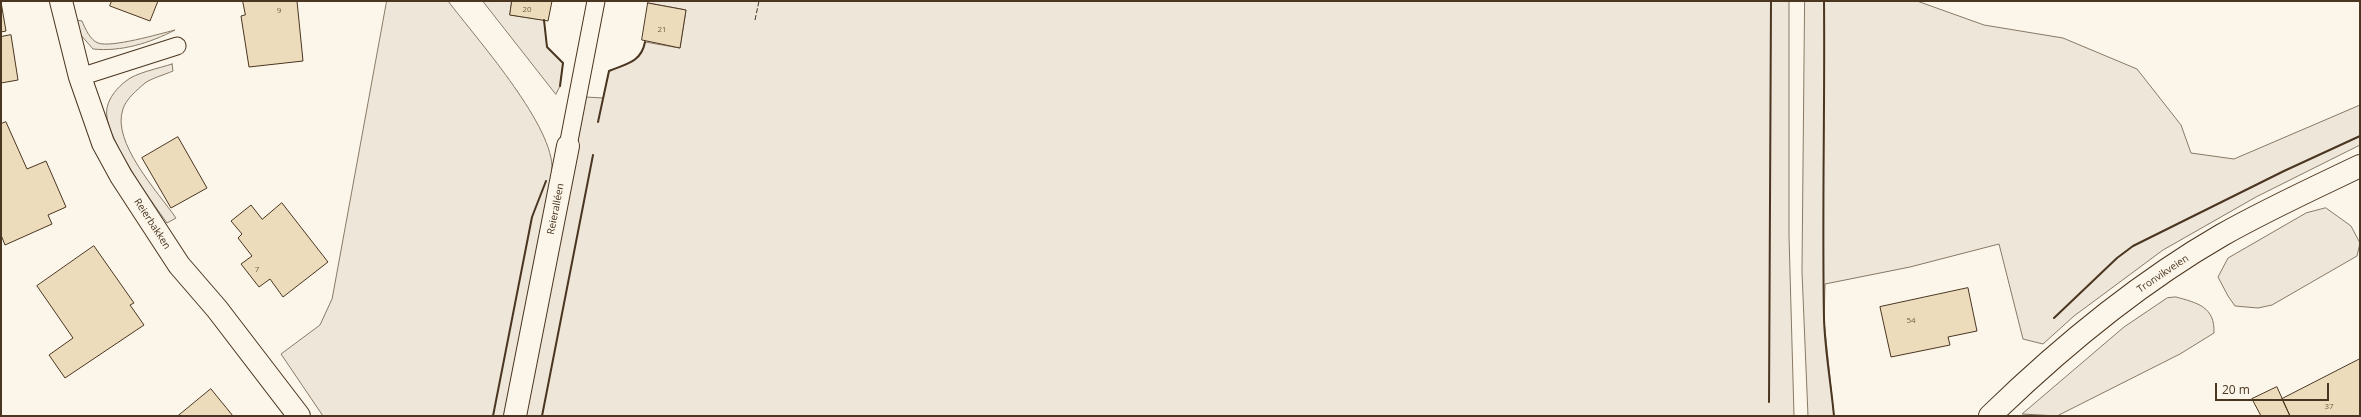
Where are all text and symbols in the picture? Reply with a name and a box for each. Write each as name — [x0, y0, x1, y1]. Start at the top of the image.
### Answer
house number: 20 — [522, 5, 532, 15]
house number: 9 — [277, 6, 281, 16]
house number: 21 — [657, 25, 667, 35]
street label: Reieralléen — [545, 182, 567, 236]
street label: Reierbakken — [131, 196, 173, 252]
street label: Tronvikveien — [2135, 252, 2191, 296]
house number: 7 — [255, 265, 259, 275]
house number: 54 — [1906, 316, 1916, 326]
scale bar — [2217, 375, 2331, 401]
text: 20 m — [2222, 381, 2250, 398]
house number: 37 — [2324, 402, 2334, 412]

